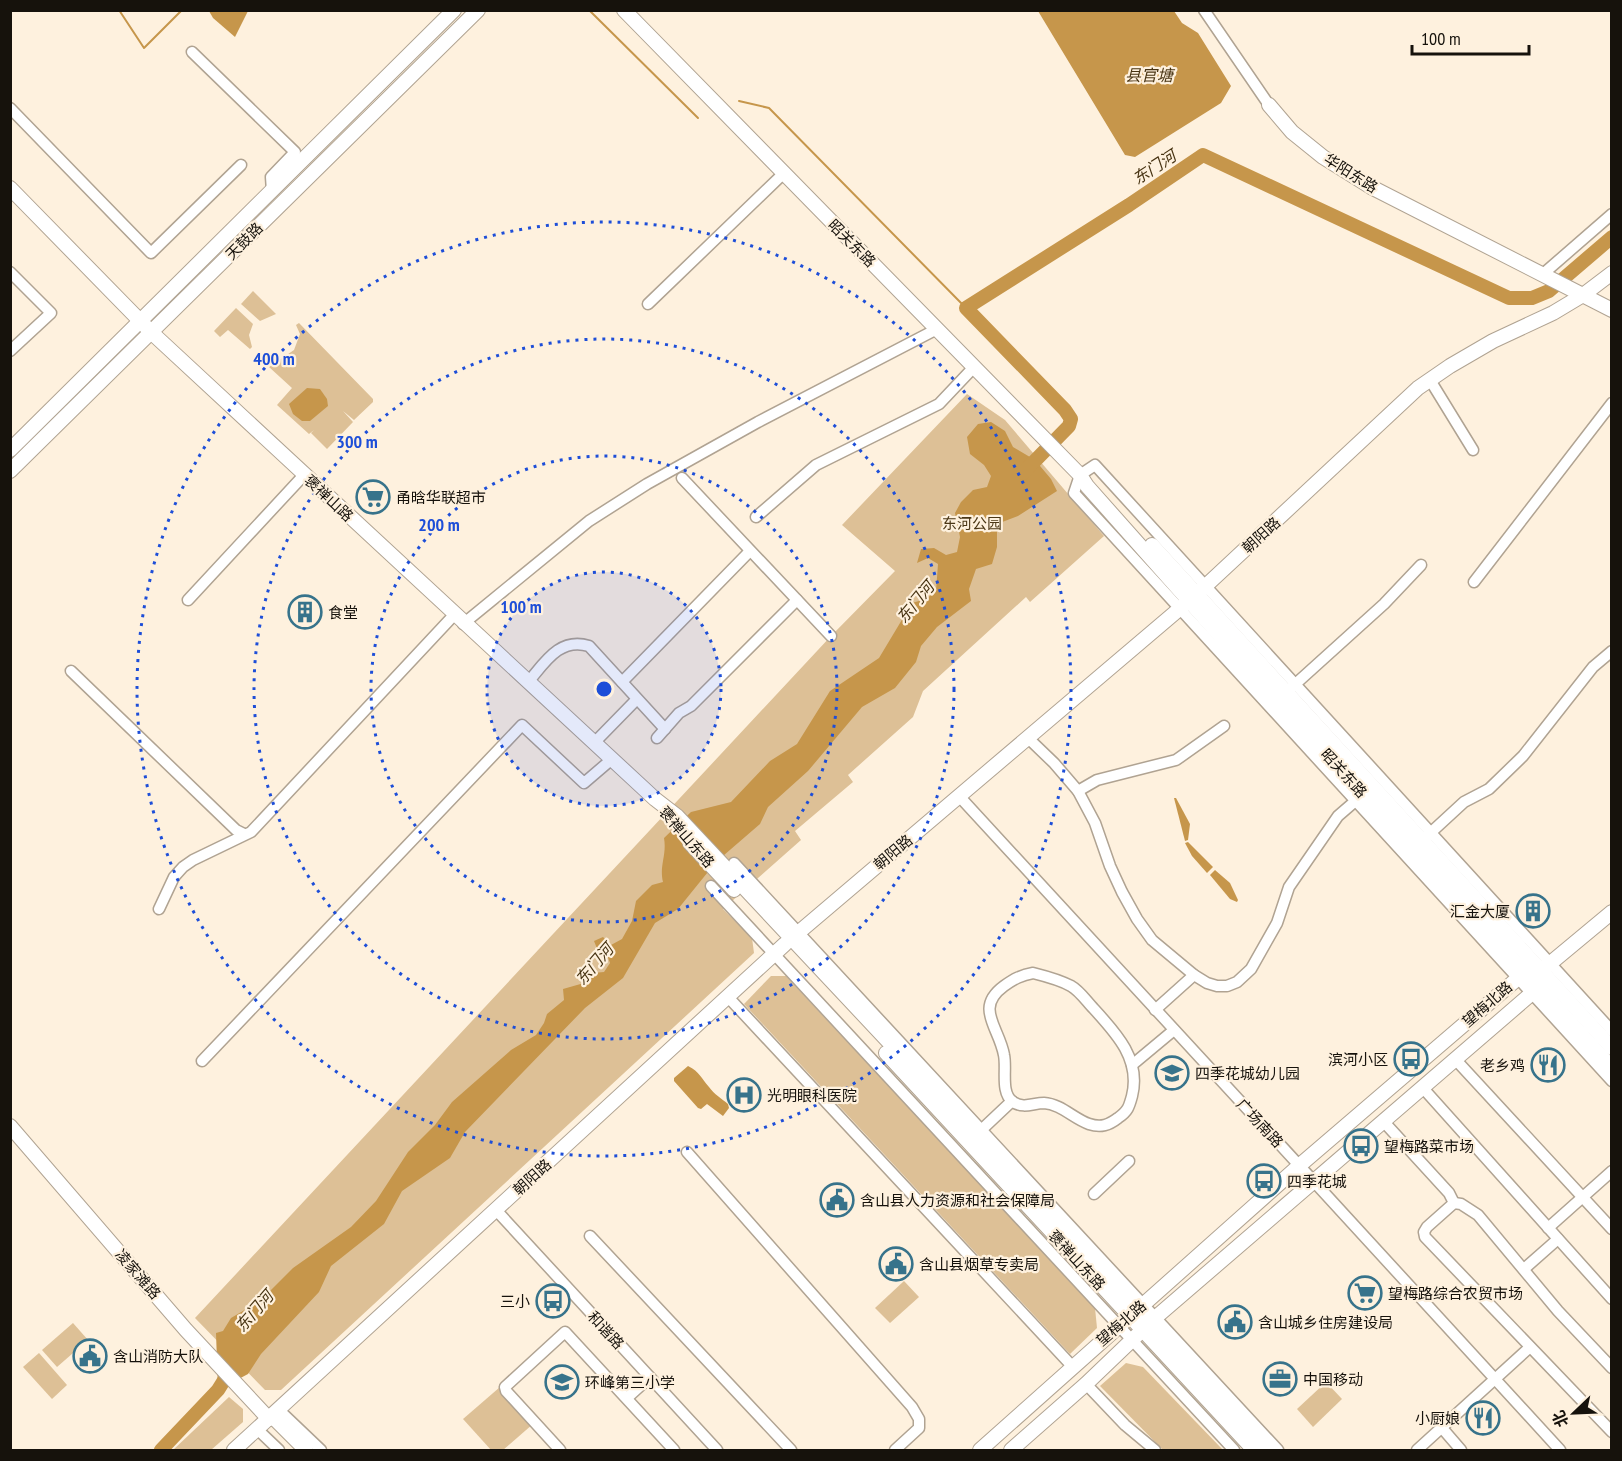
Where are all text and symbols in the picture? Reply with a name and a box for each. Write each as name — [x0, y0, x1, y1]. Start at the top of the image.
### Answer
scale bar — [1412, 18, 1529, 56]
text: 100 m — [1421, 27, 1461, 50]
water label: 县官塘 — [1125, 65, 1176, 85]
water label: 东门河 — [1128, 144, 1182, 188]
street label: 华阳东路 — [1321, 149, 1381, 197]
street label: 昭关东路 — [824, 215, 880, 271]
street label: 天鼓路 — [221, 218, 267, 264]
text: 400 m — [253, 347, 295, 370]
text: 300 m — [336, 430, 378, 453]
street label: 褒禅山路 — [301, 471, 357, 525]
supermarket icon: 甬晗华联超市 — [355, 479, 391, 515]
place label: 甬晗华联超市 — [396, 488, 486, 507]
text: 200 m — [418, 513, 460, 536]
street label: 朝阳路 — [1238, 513, 1284, 557]
park label: 东河公园 — [942, 514, 1002, 533]
water label: 东门河 — [892, 575, 940, 627]
building icon: 食堂 — [287, 594, 323, 630]
text: 100 m — [500, 595, 542, 618]
place label: 食堂 — [328, 603, 358, 622]
centre of rings — [594, 679, 614, 699]
street label: 昭关东路 — [1317, 744, 1371, 802]
street label: 褒禅山东路 — [655, 802, 719, 872]
street label: 朝阳路 — [870, 830, 916, 874]
building icon: 汇金大厦 — [1515, 893, 1551, 929]
place label: 汇金大厦 — [1450, 902, 1510, 921]
water label: 东门河 — [571, 937, 619, 989]
street label: 望梅北路 — [1458, 977, 1516, 1031]
bus stop icon: 滨河小区 — [1393, 1041, 1429, 1077]
restaurant icon: 老乡鸡 — [1530, 1047, 1566, 1083]
place label: 滨河小区 — [1328, 1050, 1388, 1069]
school or university icon: 四季花城幼儿园 — [1154, 1055, 1190, 1091]
place label: 老乡鸡 — [1480, 1056, 1525, 1075]
place label: 四季花城幼儿园 — [1195, 1064, 1300, 1083]
hospital icon: 光明眼科医院 — [726, 1077, 762, 1113]
place label: 光明眼科医院 — [767, 1086, 857, 1105]
street label: 广场南路 — [1233, 1095, 1287, 1151]
bus stop icon: 望梅路菜市场 — [1343, 1128, 1379, 1164]
place label: 望梅路菜市场 — [1384, 1137, 1474, 1156]
street label: 朝阳路 — [509, 1155, 555, 1199]
bus stop icon: 四季花城 — [1246, 1163, 1282, 1199]
place label: 四季花城 — [1287, 1172, 1347, 1191]
public building icon: 含山县人力资源和社会保障局 — [819, 1182, 855, 1218]
place label: 含山县人力资源和社会保障局 — [860, 1191, 1055, 1210]
street label: 褒禅山东路 — [1044, 1226, 1110, 1294]
street label: 凌家滩路 — [111, 1245, 165, 1303]
public building icon: 含山县烟草专卖局 — [878, 1246, 914, 1282]
place label: 含山县烟草专卖局 — [919, 1255, 1039, 1274]
supermarket icon: 望梅路综合农贸市场 — [1347, 1275, 1383, 1311]
bus stop icon: 三小 — [535, 1283, 571, 1319]
water label: 东门河 — [231, 1284, 279, 1336]
place label: 望梅路综合农贸市场 — [1388, 1284, 1523, 1303]
place label: 三小 — [500, 1292, 530, 1311]
street label: 望梅北路 — [1092, 1296, 1150, 1350]
public building icon: 含山城乡住房建设局 — [1217, 1304, 1253, 1340]
street label: 和谐路 — [584, 1307, 628, 1353]
place label: 含山城乡住房建设局 — [1258, 1313, 1393, 1332]
public building icon: 含山消防大队 — [72, 1338, 108, 1374]
place label: 含山消防大队 — [113, 1347, 203, 1366]
office icon: 中国移动 — [1262, 1361, 1298, 1397]
school or university icon: 环峰第三小学 — [544, 1364, 580, 1400]
place label: 中国移动 — [1303, 1370, 1363, 1389]
place label: 环峰第三小学 — [585, 1373, 675, 1392]
north arrow — [1544, 1383, 1604, 1443]
restaurant icon: 小厨娘 — [1465, 1400, 1501, 1436]
text: 北 — [1548, 1408, 1573, 1430]
place label: 小厨娘 — [1415, 1409, 1460, 1428]

